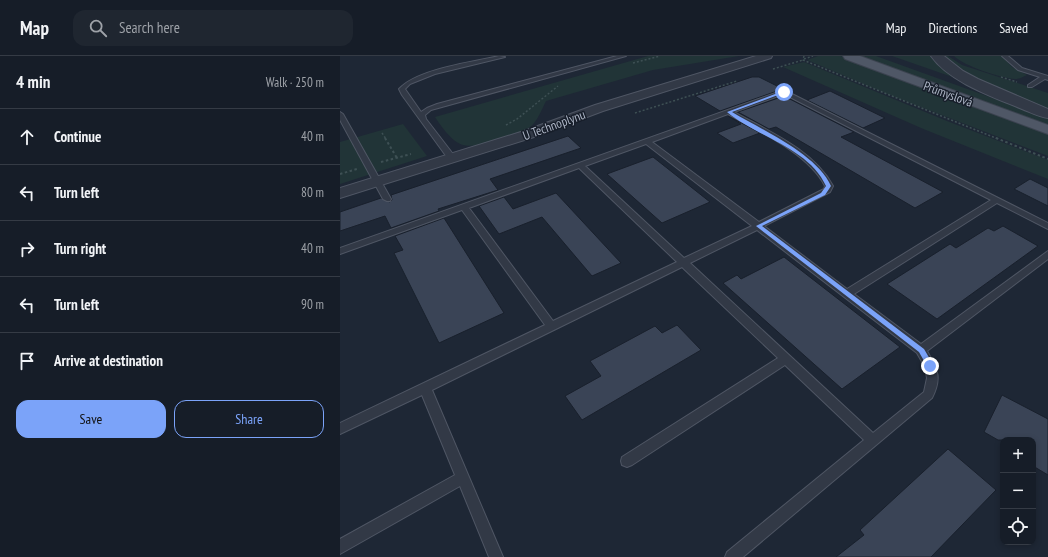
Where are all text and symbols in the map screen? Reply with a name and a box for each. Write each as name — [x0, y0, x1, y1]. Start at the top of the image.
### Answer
search box — [73, 10, 353, 46]
text: Map — [20, 16, 49, 40]
icon: search — [87, 17, 109, 39]
text: Search here — [119, 18, 180, 37]
text: Map — [886, 19, 906, 37]
text: Directions — [928, 19, 977, 37]
text: Saved — [999, 19, 1028, 37]
text: 4 min — [16, 71, 50, 93]
text: Walk · 250 m — [266, 74, 324, 91]
street label: Průmyslová — [921, 77, 975, 111]
route start — [775, 83, 793, 101]
street label: U Technoplynu — [520, 106, 588, 144]
icon: ahead — [16, 126, 38, 148]
text: Continue — [54, 127, 101, 146]
text: 40 m — [301, 128, 324, 145]
icon: left — [16, 182, 38, 204]
text: Turn left — [54, 183, 99, 202]
text: 80 m — [301, 184, 324, 201]
icon: right — [16, 238, 38, 260]
text: Turn right — [54, 239, 106, 258]
text: 40 m — [301, 240, 324, 257]
icon: left — [16, 294, 38, 316]
text: Turn left — [54, 295, 99, 314]
text: 90 m — [301, 296, 324, 313]
icon: arrive — [16, 350, 38, 372]
text: Arrive at destination — [54, 351, 163, 370]
route end — [921, 357, 939, 375]
button: Save — [16, 400, 166, 438]
button: Share — [174, 400, 324, 438]
map controls — [1000, 437, 1036, 545]
button: + — [1000, 437, 1036, 473]
button: − — [1000, 473, 1036, 509]
button: locate — [1000, 509, 1036, 545]

